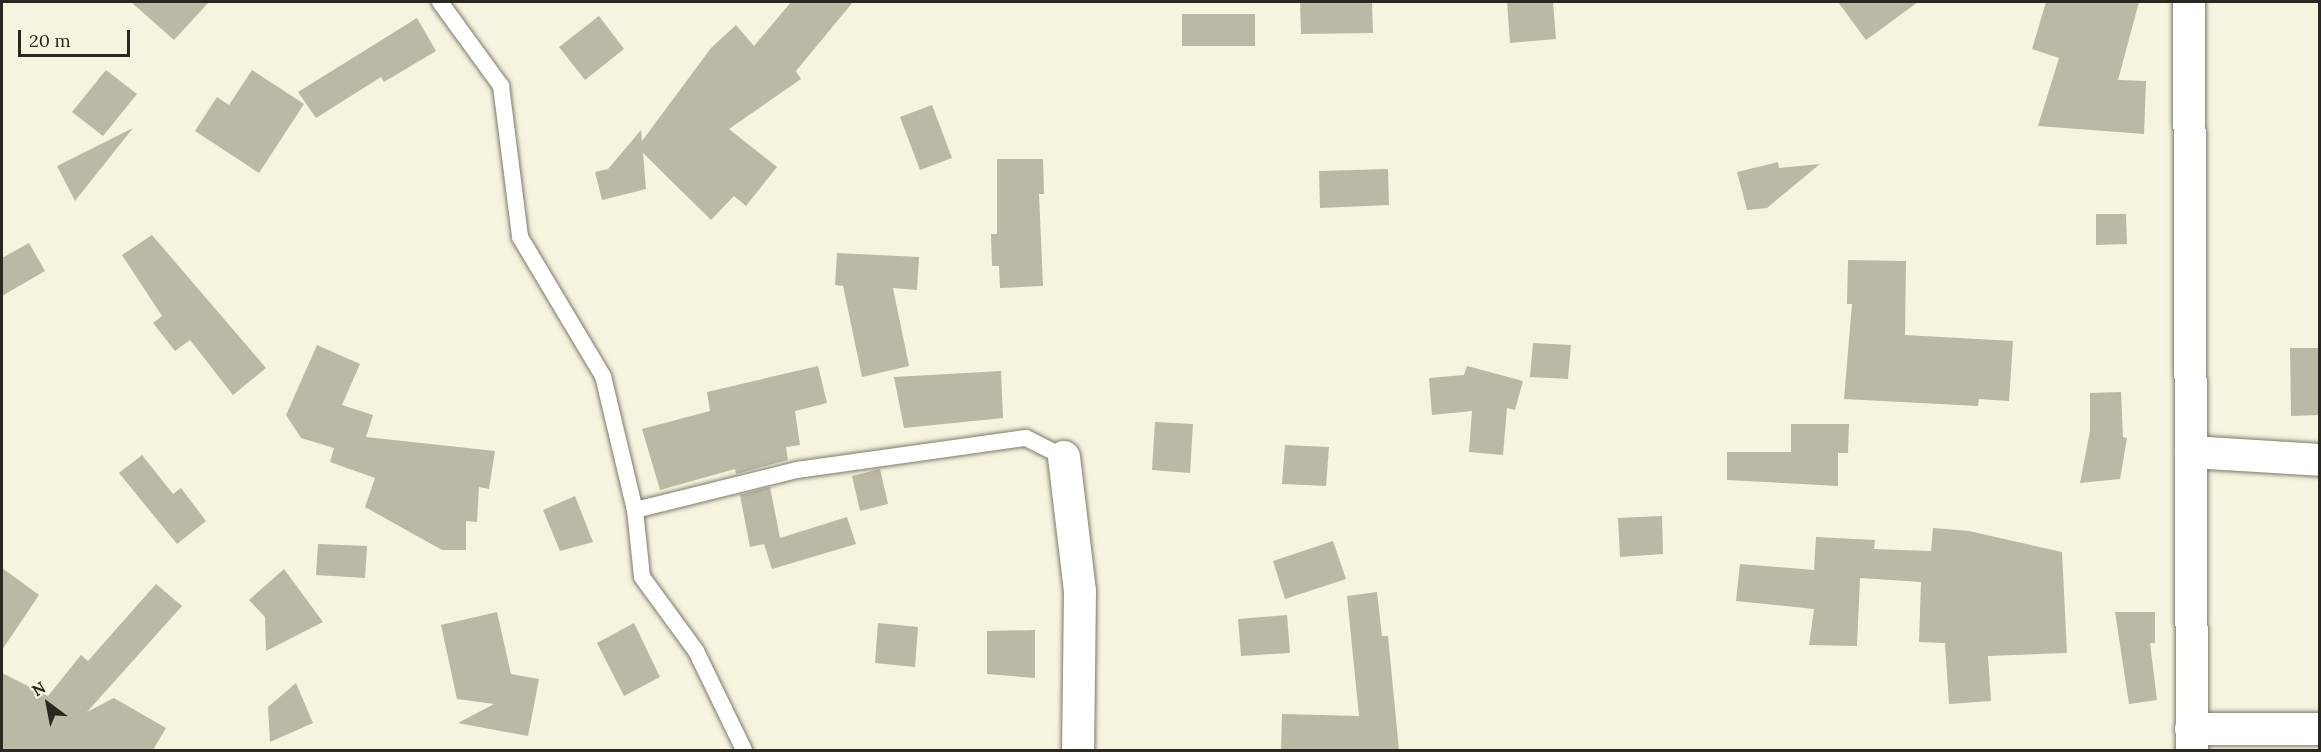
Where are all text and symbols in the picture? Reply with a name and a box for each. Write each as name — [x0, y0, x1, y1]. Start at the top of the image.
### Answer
scale bar — [21, 18, 134, 56]
text: 20 m — [29, 29, 71, 52]
north arrow — [18, 674, 78, 734]
text: N — [28, 677, 49, 700]

